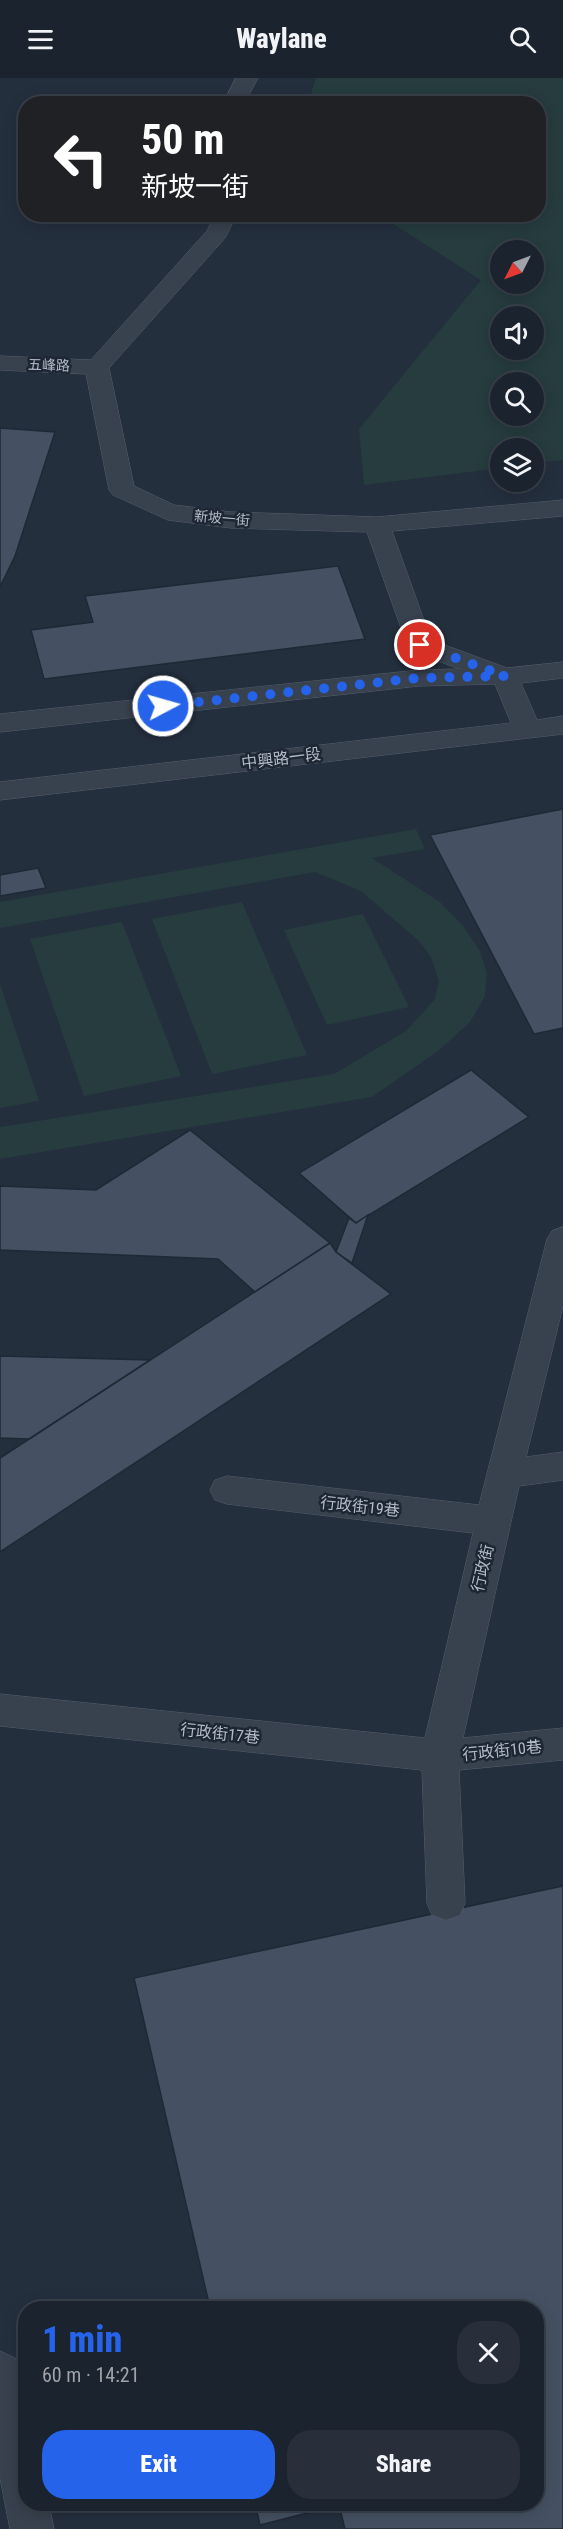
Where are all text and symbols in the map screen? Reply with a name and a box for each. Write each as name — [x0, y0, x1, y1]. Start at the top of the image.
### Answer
icon: menu — [24, 23, 57, 56]
text: Waylane — [236, 23, 327, 55]
icon: search — [506, 23, 539, 56]
text: 50 m — [141, 115, 224, 164]
icon: left — [42, 120, 120, 198]
text: 新坡一街 — [141, 171, 249, 203]
north arrow — [490, 240, 544, 294]
map controls — [490, 240, 544, 492]
button: sound — [490, 306, 544, 360]
street label: 五峰路 — [28, 356, 70, 374]
button: search — [490, 372, 544, 426]
button: layers — [490, 438, 544, 492]
street label: 新坡一街 — [193, 508, 251, 528]
pin — [394, 619, 445, 670]
icon: arrive — [403, 628, 436, 661]
position arrow — [131, 674, 195, 738]
street label: 中興路一段 — [240, 744, 322, 773]
street label: 行政街19巷 — [319, 1493, 401, 1520]
street label: 行政街 — [468, 1543, 497, 1594]
street label: 行政街17巷 — [179, 1720, 261, 1747]
street label: 行政街10巷 — [461, 1737, 543, 1764]
text: 1 min — [42, 2319, 122, 2361]
button: close — [457, 2321, 520, 2384]
text: 60 m · 14:21 — [42, 2363, 140, 2387]
button: Exit — [42, 2430, 275, 2499]
button: Share — [287, 2430, 520, 2499]

